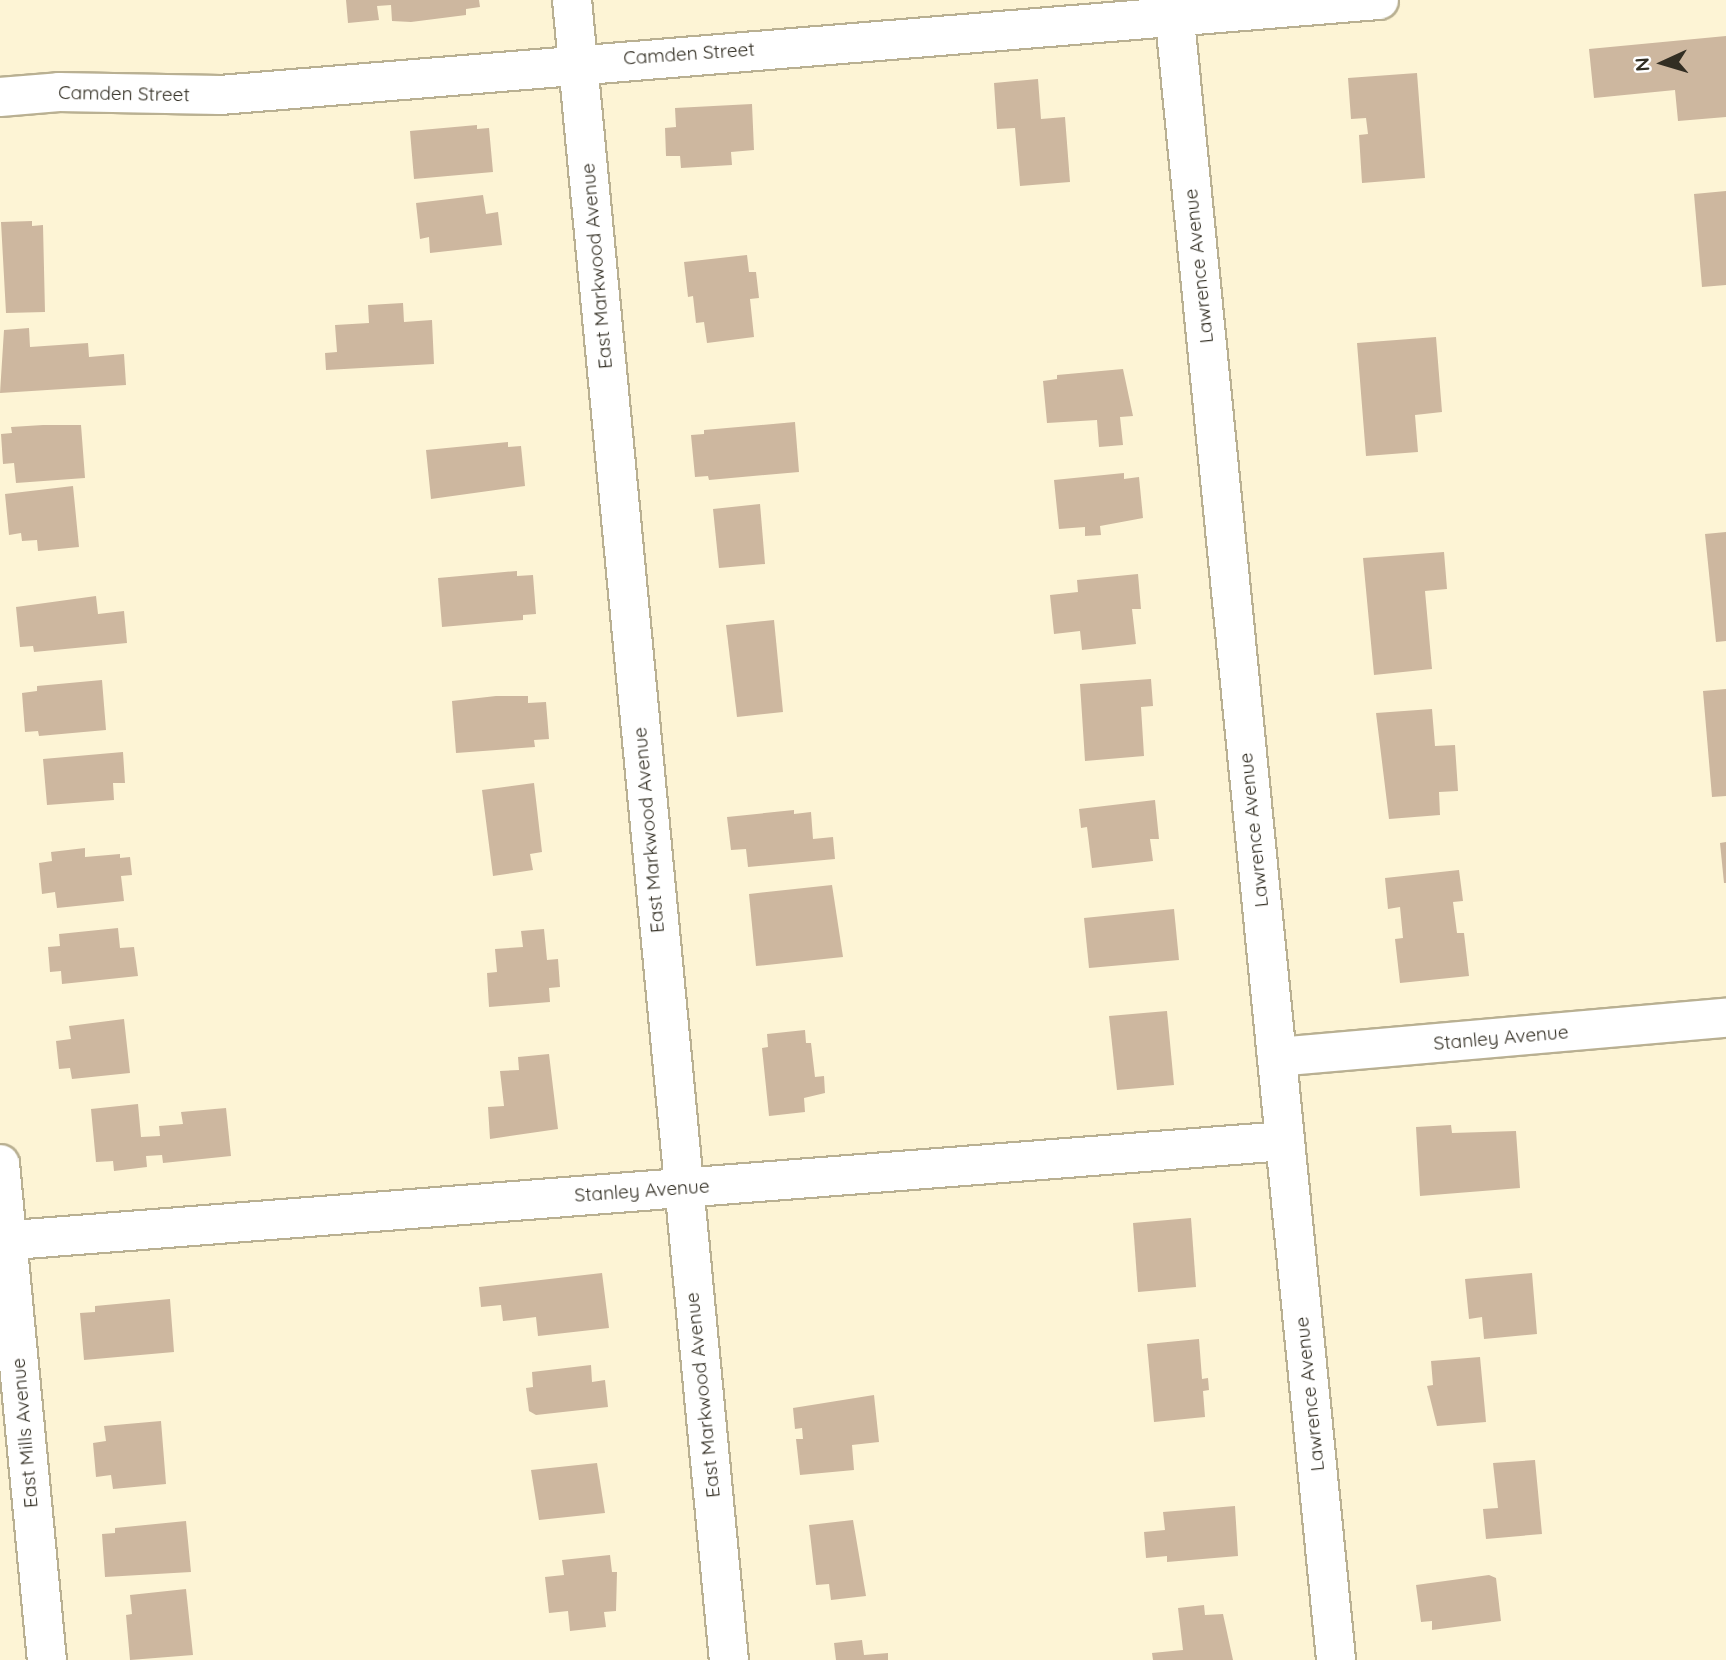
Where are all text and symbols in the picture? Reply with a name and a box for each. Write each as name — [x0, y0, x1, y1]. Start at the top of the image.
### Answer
north arrow — [1628, 28, 1698, 98]
street label: Camden Street — [623, 38, 755, 70]
text: N — [1630, 57, 1655, 72]
street label: Camden Street — [58, 81, 190, 107]
street label: East Markwood Avenue — [577, 162, 617, 370]
street label: Lawrence Avenue — [1180, 188, 1218, 344]
street label: East Markwood Avenue — [629, 726, 669, 934]
street label: Lawrence Avenue — [1235, 752, 1273, 908]
street label: Stanley Avenue — [1433, 1021, 1569, 1055]
street label: Stanley Avenue — [574, 1175, 710, 1207]
street label: East Markwood Avenue — [681, 1291, 725, 1499]
street label: Lawrence Avenue — [1291, 1316, 1329, 1472]
street label: East Mills Avenue — [7, 1357, 43, 1509]

